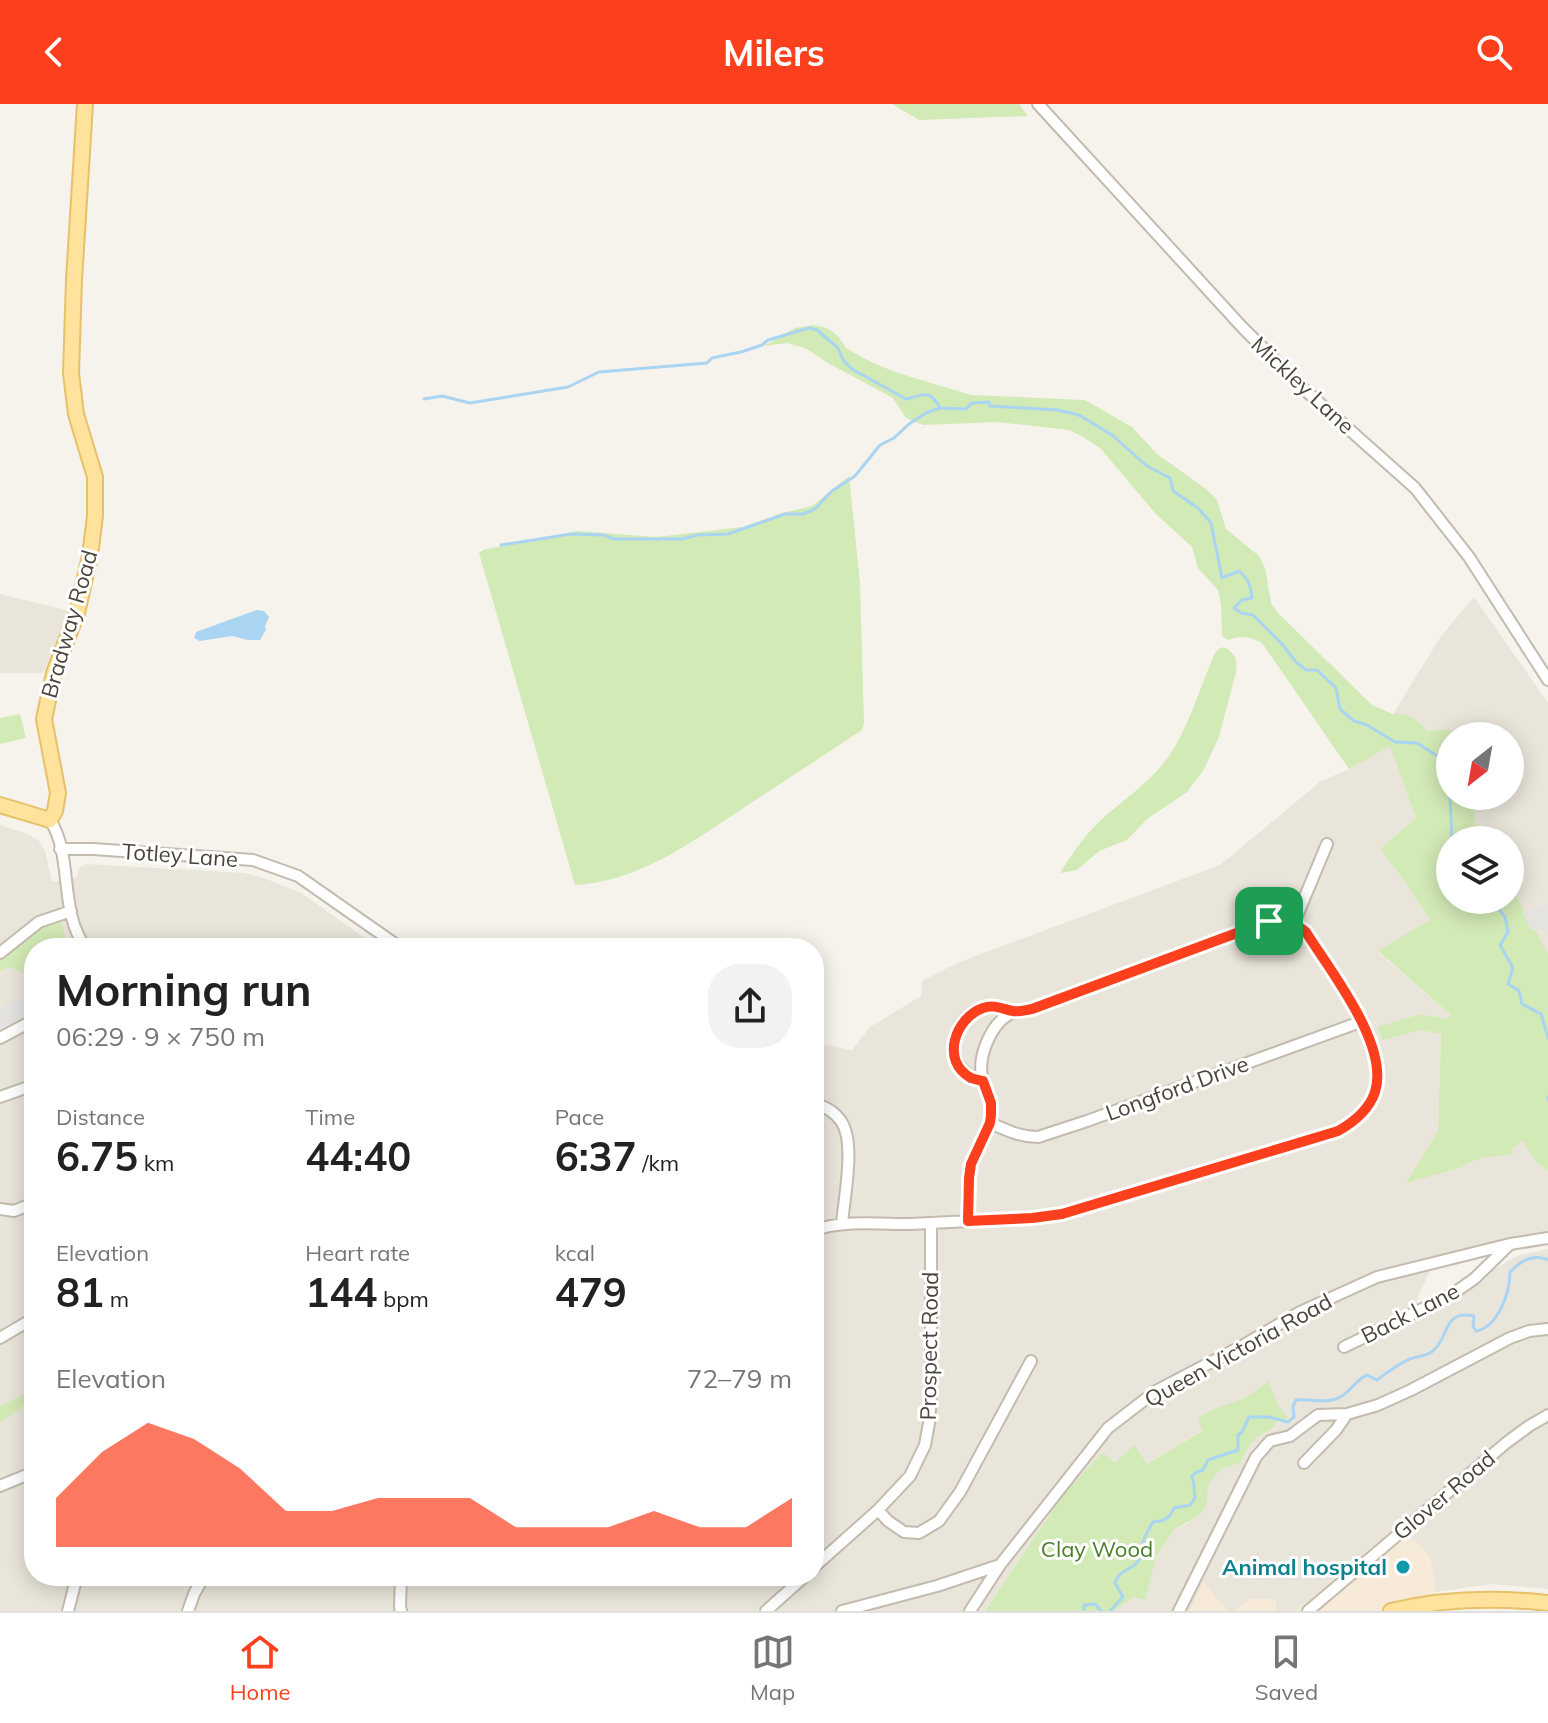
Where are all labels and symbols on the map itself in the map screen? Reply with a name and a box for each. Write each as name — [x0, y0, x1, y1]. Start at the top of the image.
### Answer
street label: Mickley Lane — [1246, 330, 1360, 440]
street label: Bradway Road — [35, 547, 103, 701]
north arrow — [1436, 722, 1524, 810]
street label: Totley Lane — [121, 837, 239, 873]
pin — [1235, 887, 1303, 955]
street label: Longford Drive — [1102, 1049, 1252, 1127]
street label: Prospect Road — [914, 1271, 944, 1421]
street label: Back Lane — [1356, 1276, 1464, 1350]
street label: Queen Victoria Road — [1139, 1287, 1337, 1413]
street label: Glover Road — [1387, 1444, 1501, 1546]
park label: Clay Wood — [1041, 1535, 1153, 1563]
place label: Animal hospital — [1222, 1553, 1387, 1581]
marker: Animal hospital — [1394, 1558, 1412, 1576]

